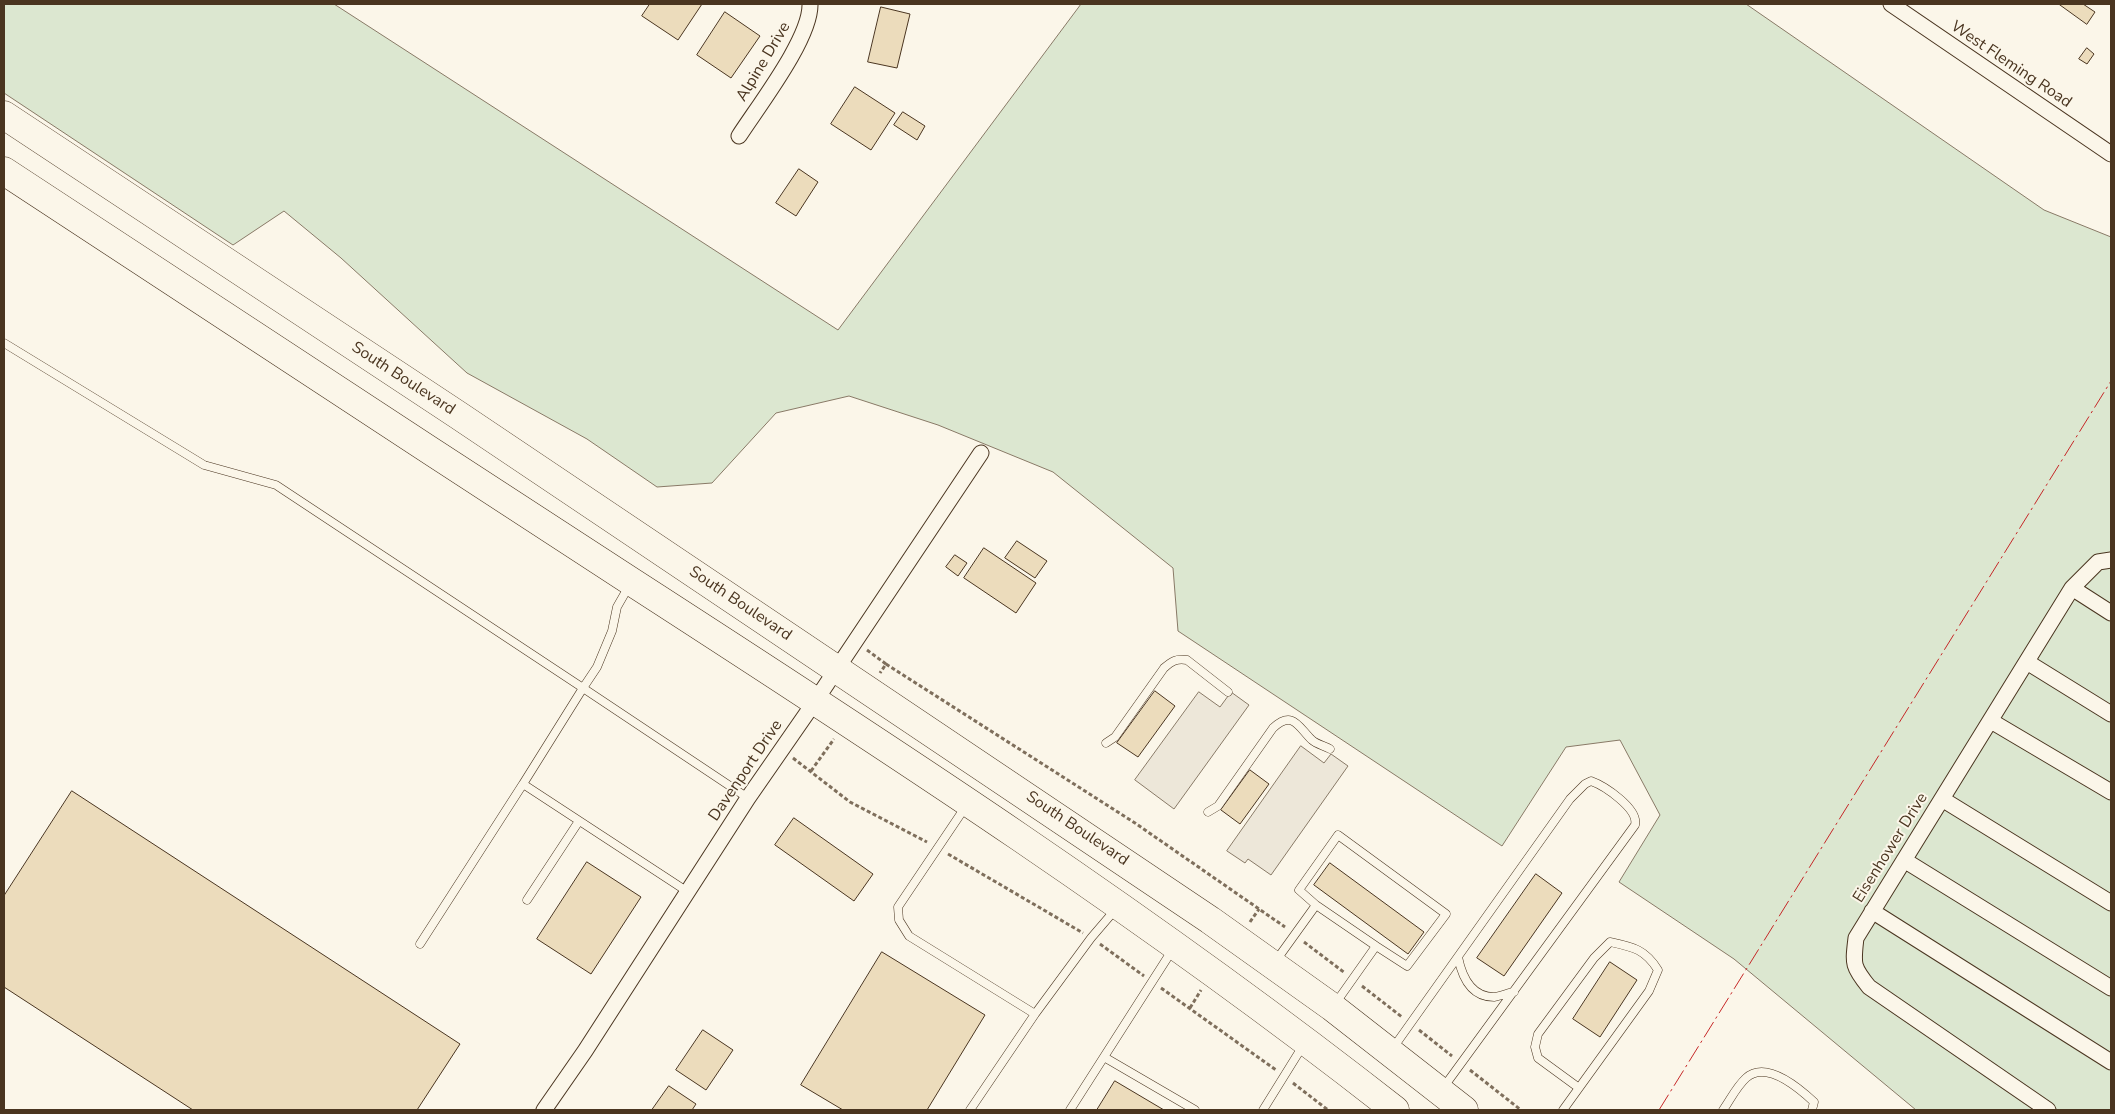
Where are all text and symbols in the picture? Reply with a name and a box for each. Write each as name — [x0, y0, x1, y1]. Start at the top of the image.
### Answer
street label: West Fleming Road — [1947, 17, 2075, 113]
street label: Alpine Drive — [733, 19, 795, 105]
street label: South Boulevard — [348, 338, 458, 420]
street label: South Boulevard — [685, 563, 795, 645]
street label: Davenport Drive — [705, 717, 787, 825]
street label: South Boulevard — [1022, 788, 1132, 870]
street label: Eisenhower Drive — [1850, 790, 1932, 906]

